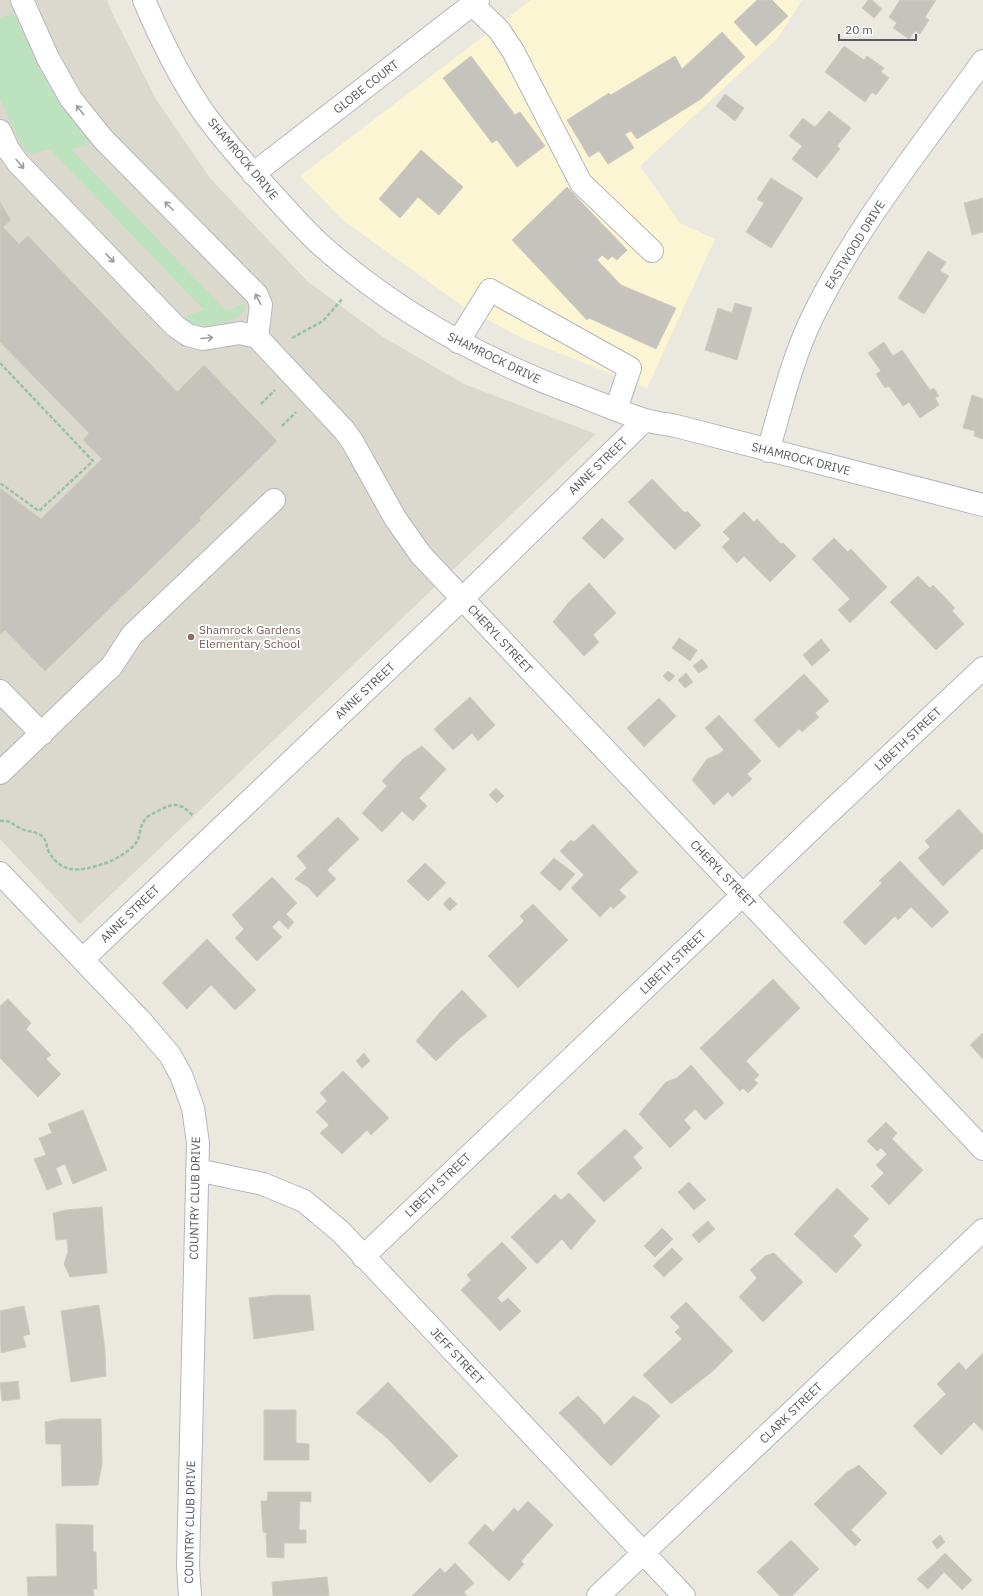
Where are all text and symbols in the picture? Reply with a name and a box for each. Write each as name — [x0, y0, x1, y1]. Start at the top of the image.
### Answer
scale bar — [839, 16, 916, 42]
text: 20 m — [845, 22, 873, 37]
street label: GLOBE COURT — [330, 57, 401, 117]
one-way arrow — [76, 105, 85, 116]
street label: SHAMROCK DRIVE — [205, 115, 282, 202]
one-way arrow — [15, 159, 24, 169]
street label: EASTWOOD DRIVE — [821, 198, 888, 292]
one-way arrow — [164, 201, 174, 211]
one-way arrow — [105, 253, 115, 263]
one-way arrow — [254, 293, 261, 305]
street label: SHAMROCK DRIVE — [445, 329, 543, 387]
one-way arrow — [200, 334, 213, 341]
street label: ANNE STREET — [565, 434, 631, 498]
street label: SHAMROCK DRIVE — [750, 439, 852, 478]
street label: CHERYL STREET — [465, 601, 536, 676]
place label: Shamrock Gardens Elementary School — [199, 622, 301, 651]
marker: Shamrock Gardens Elementary School — [186, 632, 196, 642]
street label: ANNE STREET — [331, 659, 398, 722]
street label: LIBETH STREET — [871, 704, 944, 773]
street label: CHERYL STREET — [687, 837, 760, 911]
street label: ANNE STREET — [97, 882, 163, 946]
street label: LIBETH STREET — [636, 926, 709, 997]
street label: COUNTRY CLUB DRIVE — [186, 1136, 203, 1260]
street label: LIBETH STREET — [401, 1149, 474, 1220]
street label: JEFF STREET — [427, 1324, 487, 1387]
street label: CLARK STREET — [756, 1379, 825, 1446]
street label: COUNTRY CLUB DRIVE — [181, 1460, 198, 1584]

